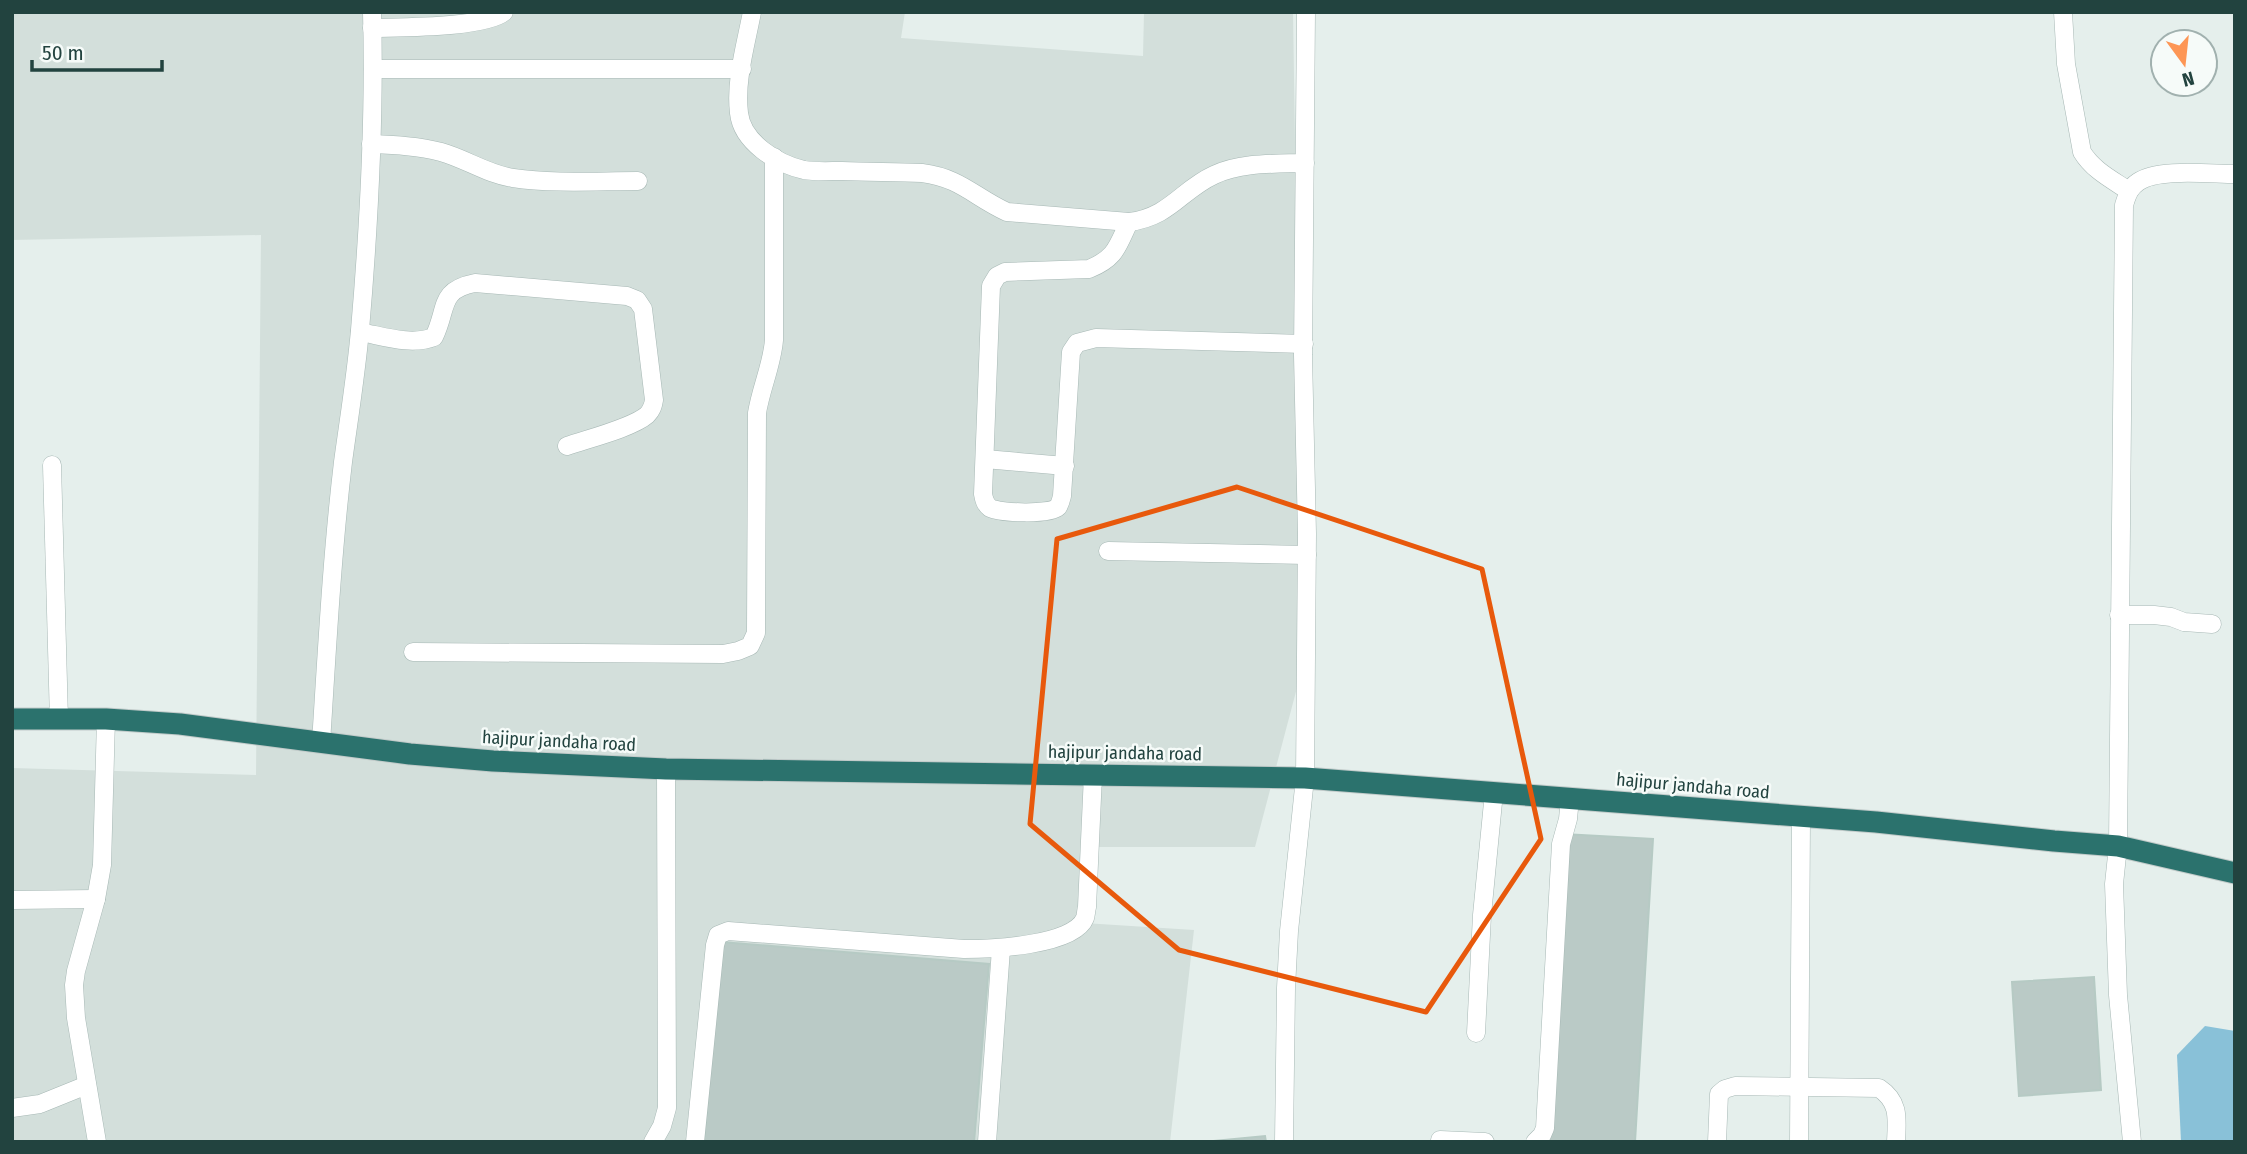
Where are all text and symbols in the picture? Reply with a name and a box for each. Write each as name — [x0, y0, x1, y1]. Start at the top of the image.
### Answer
scale bar — [32, 28, 161, 72]
north arrow — [2149, 28, 2219, 98]
text: 50 m — [42, 40, 84, 66]
text: N — [2180, 66, 2197, 92]
street label: hajipur jandaha road — [481, 726, 637, 756]
street label: hajipur jandaha road — [1048, 741, 1202, 765]
street label: hajipur jandaha road — [1615, 768, 1771, 804]

